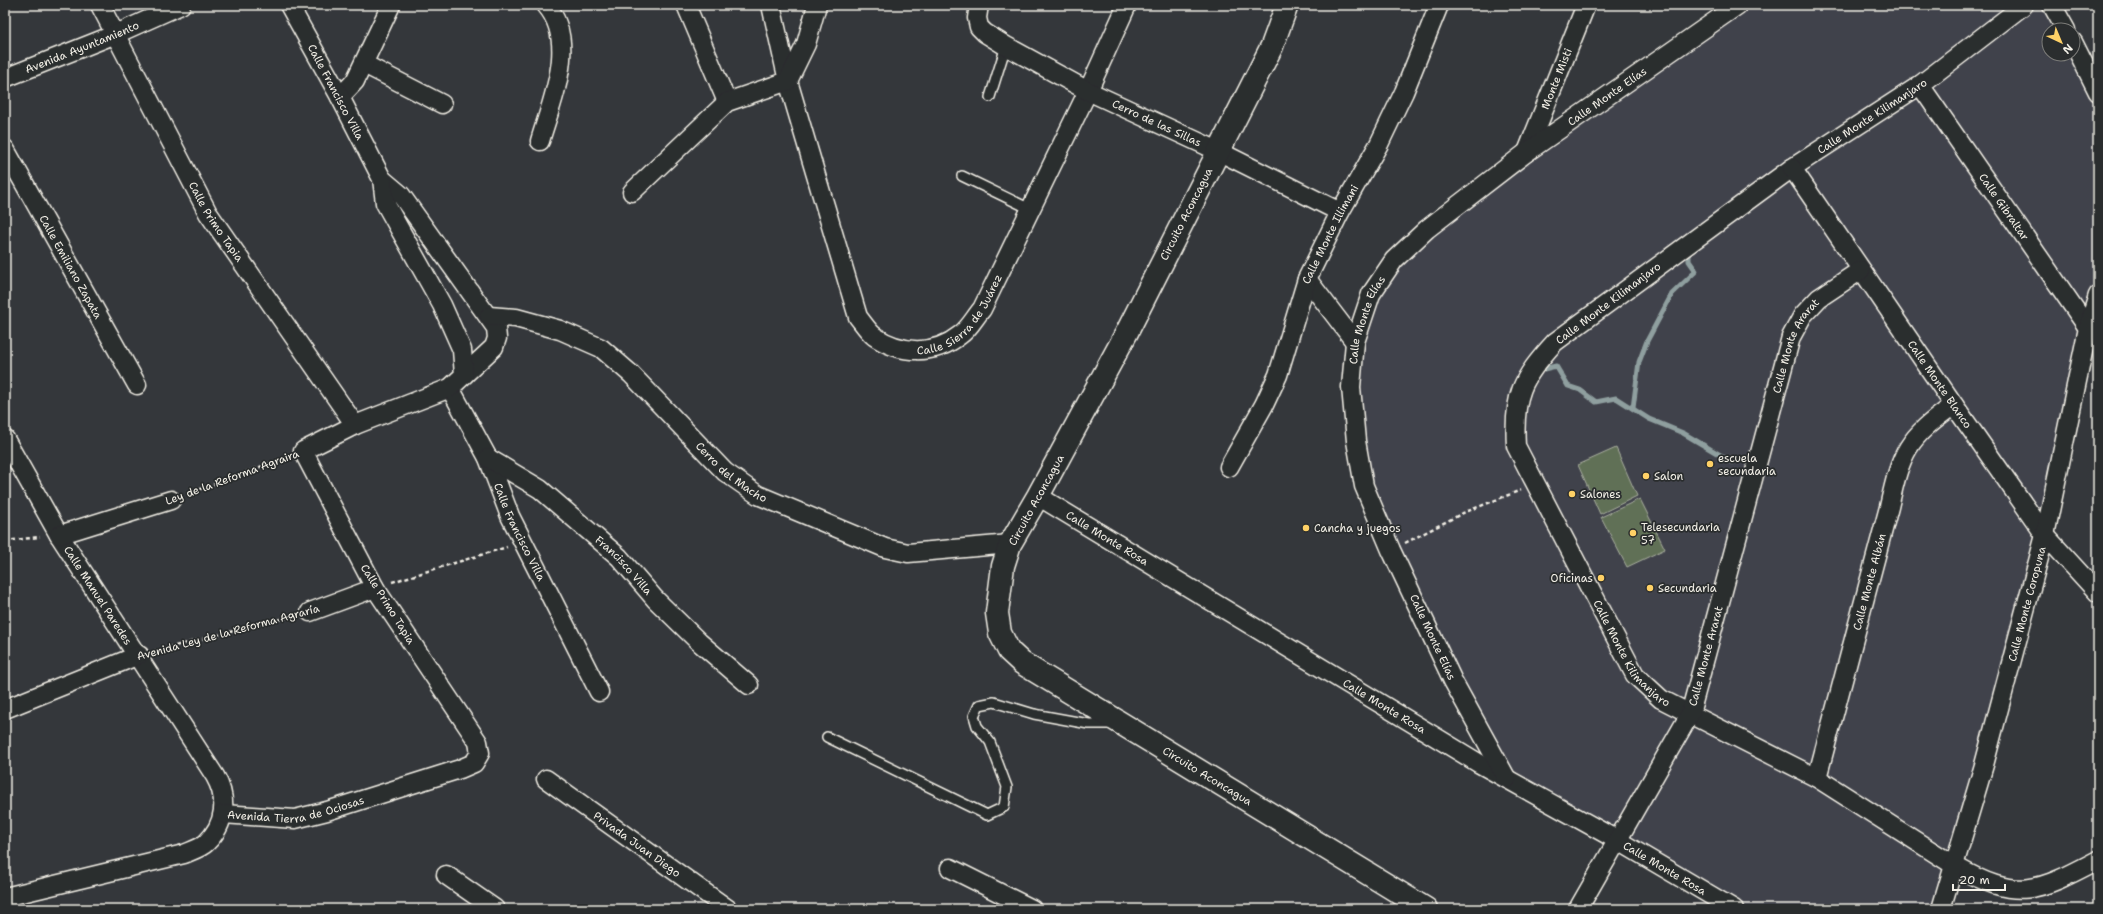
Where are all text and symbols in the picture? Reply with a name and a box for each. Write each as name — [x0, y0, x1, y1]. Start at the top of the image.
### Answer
street label: Avenida Ayuntamiento — [23, 18, 142, 77]
north arrow — [2041, 22, 2081, 62]
text: N — [2059, 40, 2076, 57]
street label: Calle Francisco Villa — [304, 42, 367, 143]
street label: Monte Misti — [1538, 46, 1576, 112]
street label: Calle Monte Elías — [1565, 64, 1650, 130]
street label: Calle Monte Kilimanjaro — [1814, 75, 1930, 158]
street label: Cerro de las Sillas — [1110, 96, 1204, 150]
street label: Circuito Aconcagua — [1157, 165, 1216, 263]
street label: Calle Gibraltar — [1975, 170, 2032, 244]
street label: Calle Primo Tapia — [185, 179, 247, 265]
street label: Calle Monte Illimani — [1299, 182, 1362, 286]
street label: Calle Emiliano Zapata — [35, 212, 106, 322]
street label: Calle Monte Kilimanjaro — [1553, 259, 1664, 348]
street label: Calle Sierra de Juárez — [917, 272, 1006, 358]
street label: Calle Monte Elías — [1346, 273, 1389, 365]
street label: Calle Monte Ararat — [1769, 295, 1823, 395]
street label: Calle Monte Blanco — [1904, 338, 1975, 432]
street label: Cerro del Macho — [692, 439, 769, 506]
street label: Ley de la Reforma Agraira — [163, 446, 301, 509]
place label: escuela secundaria — [1718, 451, 1776, 479]
street label: Circuito Aconcagua — [1005, 452, 1068, 548]
marker: escuela secundaria — [1705, 459, 1715, 469]
place label: Salon — [1654, 469, 1684, 484]
marker: Salon — [1641, 471, 1651, 481]
street label: Calle Francisco Villa — [490, 481, 549, 584]
place label: Salones — [1580, 487, 1621, 502]
marker: Salones — [1567, 489, 1577, 499]
street label: Calle Monte Rosa — [1063, 508, 1151, 569]
place label: Telesecundaria 57 — [1641, 520, 1720, 548]
place label: Cancha y juegos — [1314, 521, 1401, 536]
marker: Cancha y juegos — [1301, 523, 1311, 533]
marker: Telesecundaria 57 — [1628, 528, 1638, 538]
street label: Calle Monte Albán — [1850, 532, 1890, 632]
street label: Francisco Villa — [592, 533, 655, 598]
street label: Calle Manuel Paredes — [60, 543, 135, 648]
street label: Calle Monte Coropuna — [2005, 545, 2050, 663]
street label: Calle Primo Tapia — [357, 561, 418, 647]
place label: Oficinas — [1551, 571, 1593, 586]
marker: Oficinas — [1596, 573, 1606, 583]
place label: Secundaria — [1658, 581, 1717, 596]
marker: Secundaria — [1645, 583, 1655, 593]
street label: Calle Monte Elías — [1406, 592, 1459, 683]
street label: Calle Monte Kilimanjaro — [1589, 598, 1673, 710]
street label: Avenida Ley de la Reforma Agraría — [135, 601, 321, 664]
street label: Calle Monte Ararat — [1685, 604, 1727, 708]
street label: Calle Monte Rosa — [1340, 676, 1428, 737]
street label: Circuito Aconcagua — [1160, 743, 1255, 809]
street label: Avenida Tierra de Ociosas — [227, 793, 366, 827]
street label: Privada Juan Diego — [590, 808, 684, 881]
street label: Calle Monte Rosa — [1620, 838, 1709, 899]
scale bar — [1953, 866, 2005, 892]
text: 20 m — [1959, 872, 1990, 888]

